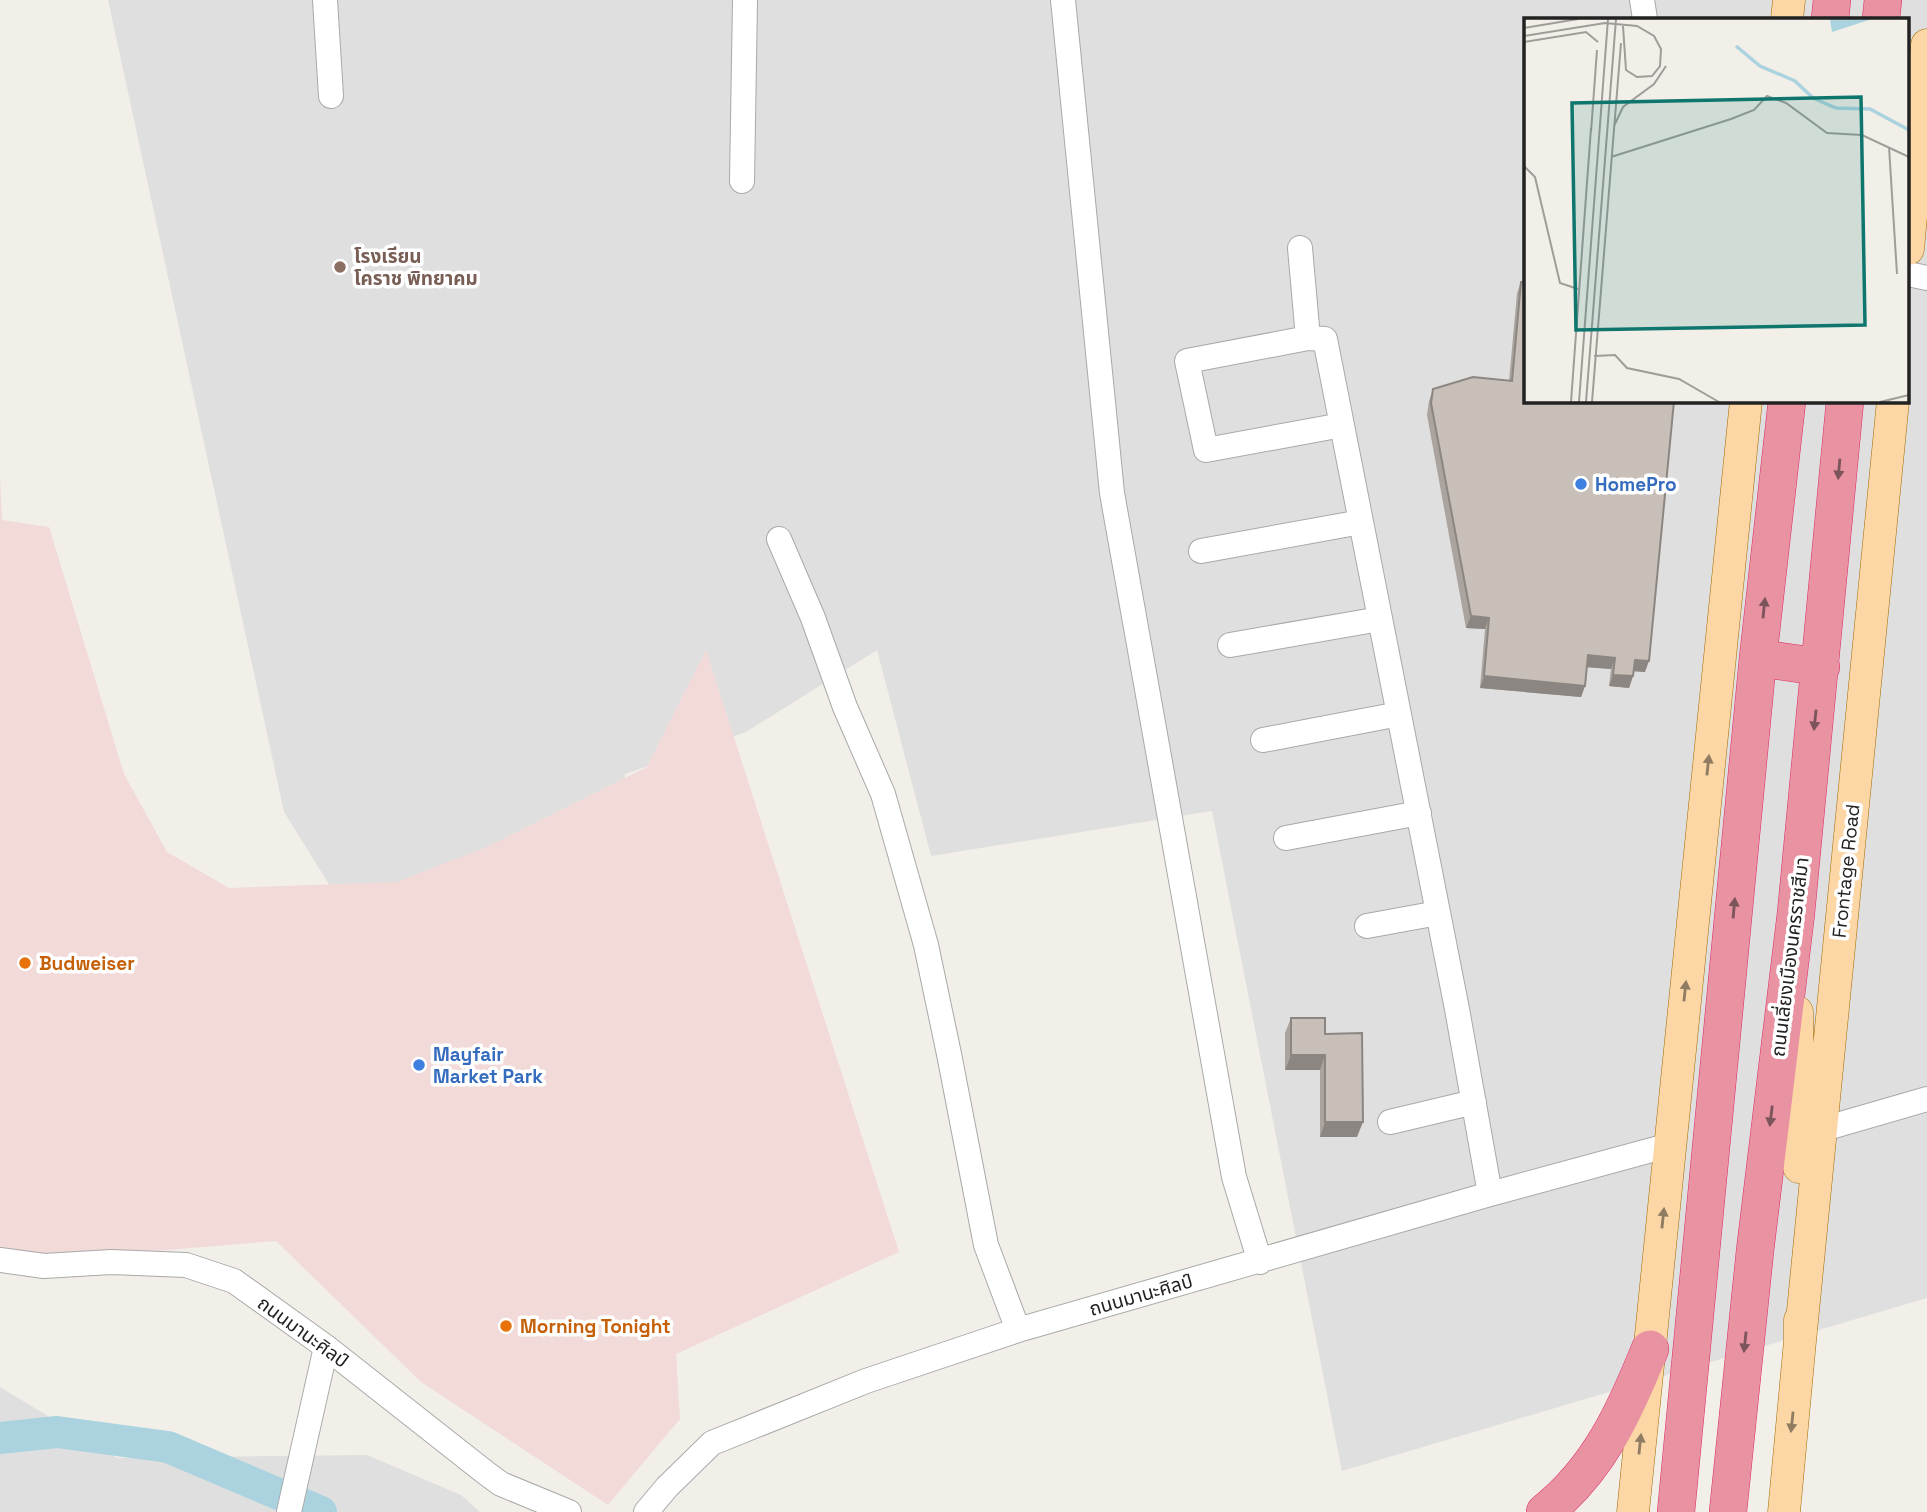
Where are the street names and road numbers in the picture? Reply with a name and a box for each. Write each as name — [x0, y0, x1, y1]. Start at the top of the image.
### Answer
street label: Frontage Road — [1827, 803, 1865, 939]
street label: ถนนเลี่ยงเมืองนครราชสีมา — [1764, 856, 1815, 1058]
street label: ถนนมานะศิลป์ — [1086, 1268, 1196, 1322]
street label: ถนนมานะศิลป์ — [253, 1291, 353, 1373]

